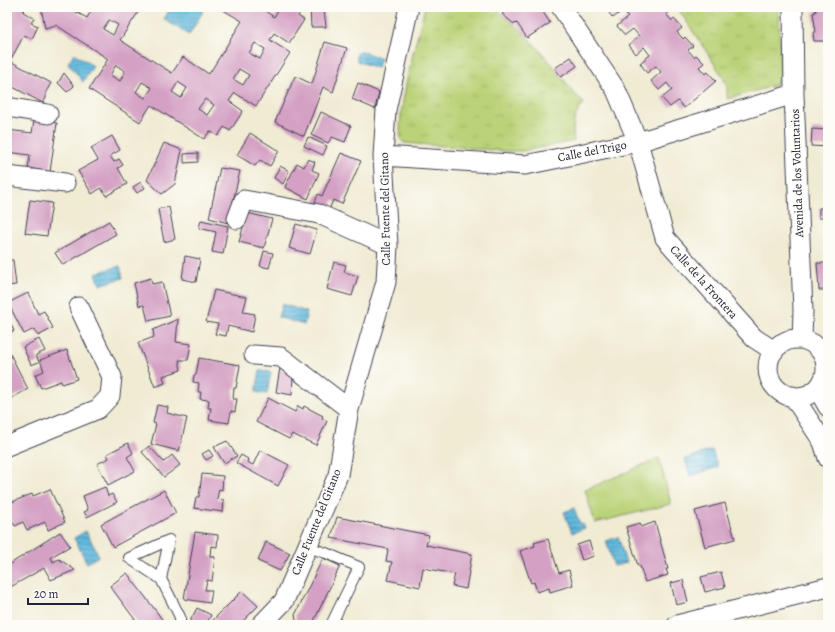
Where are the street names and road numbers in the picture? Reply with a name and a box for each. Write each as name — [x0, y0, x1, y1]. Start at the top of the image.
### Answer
street label: Avenida de los Voluntarios — [787, 108, 807, 239]
street label: Calle del Trigo — [556, 136, 628, 166]
street label: Calle Fuente del Gitano — [376, 152, 394, 266]
street label: Calle de la Frontera — [667, 242, 742, 323]
street label: Calle Fuente del Gitano — [287, 466, 345, 578]

